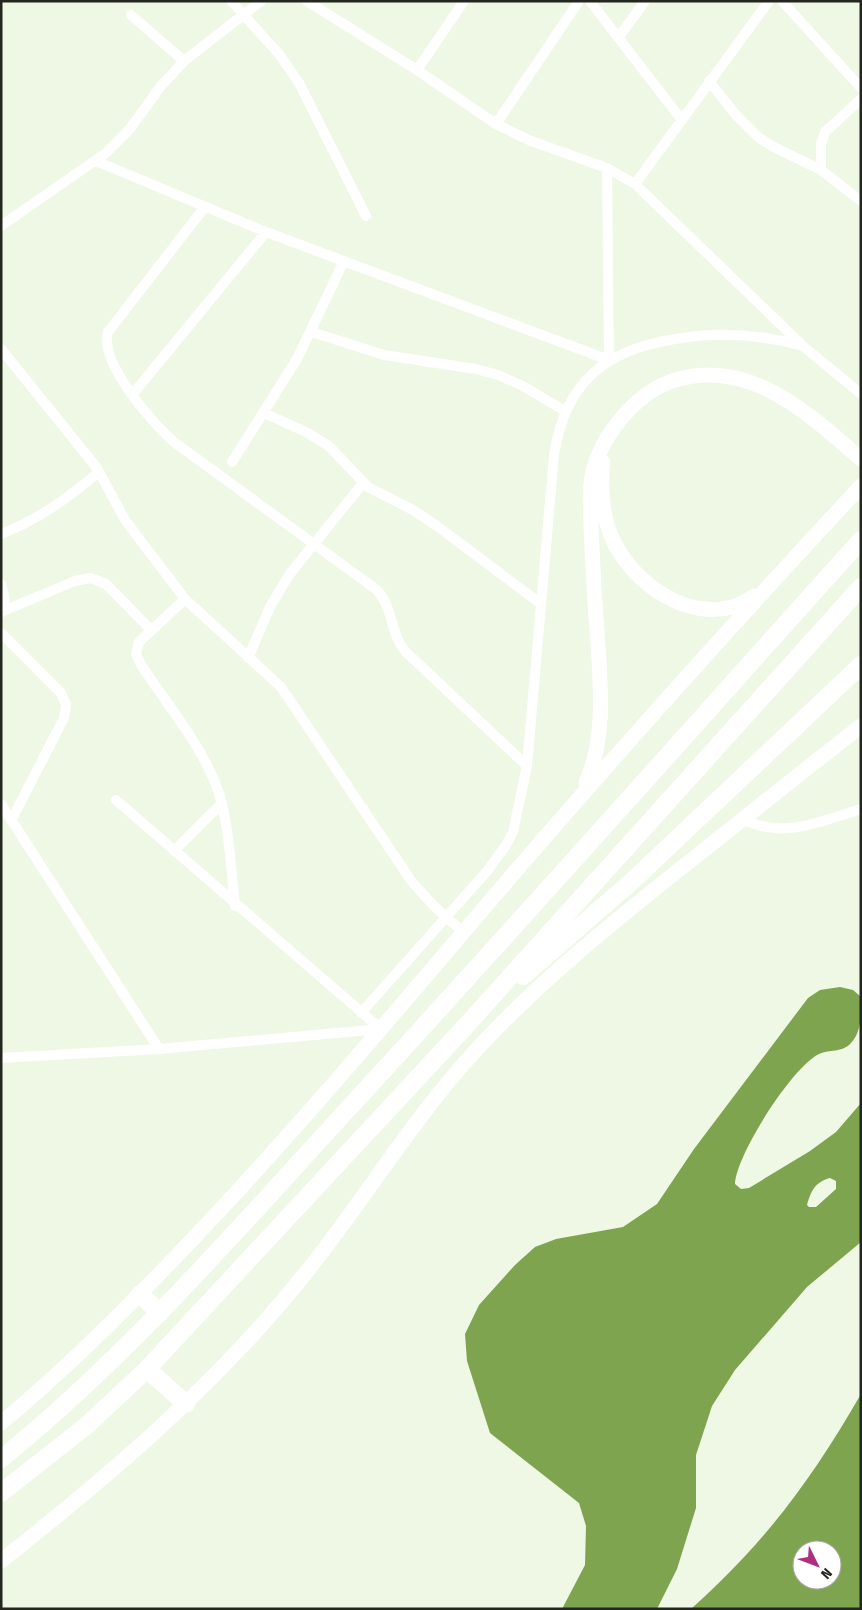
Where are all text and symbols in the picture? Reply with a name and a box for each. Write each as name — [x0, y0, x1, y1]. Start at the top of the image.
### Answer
north arrow — [792, 1540, 842, 1590]
text: N — [817, 1565, 835, 1582]

